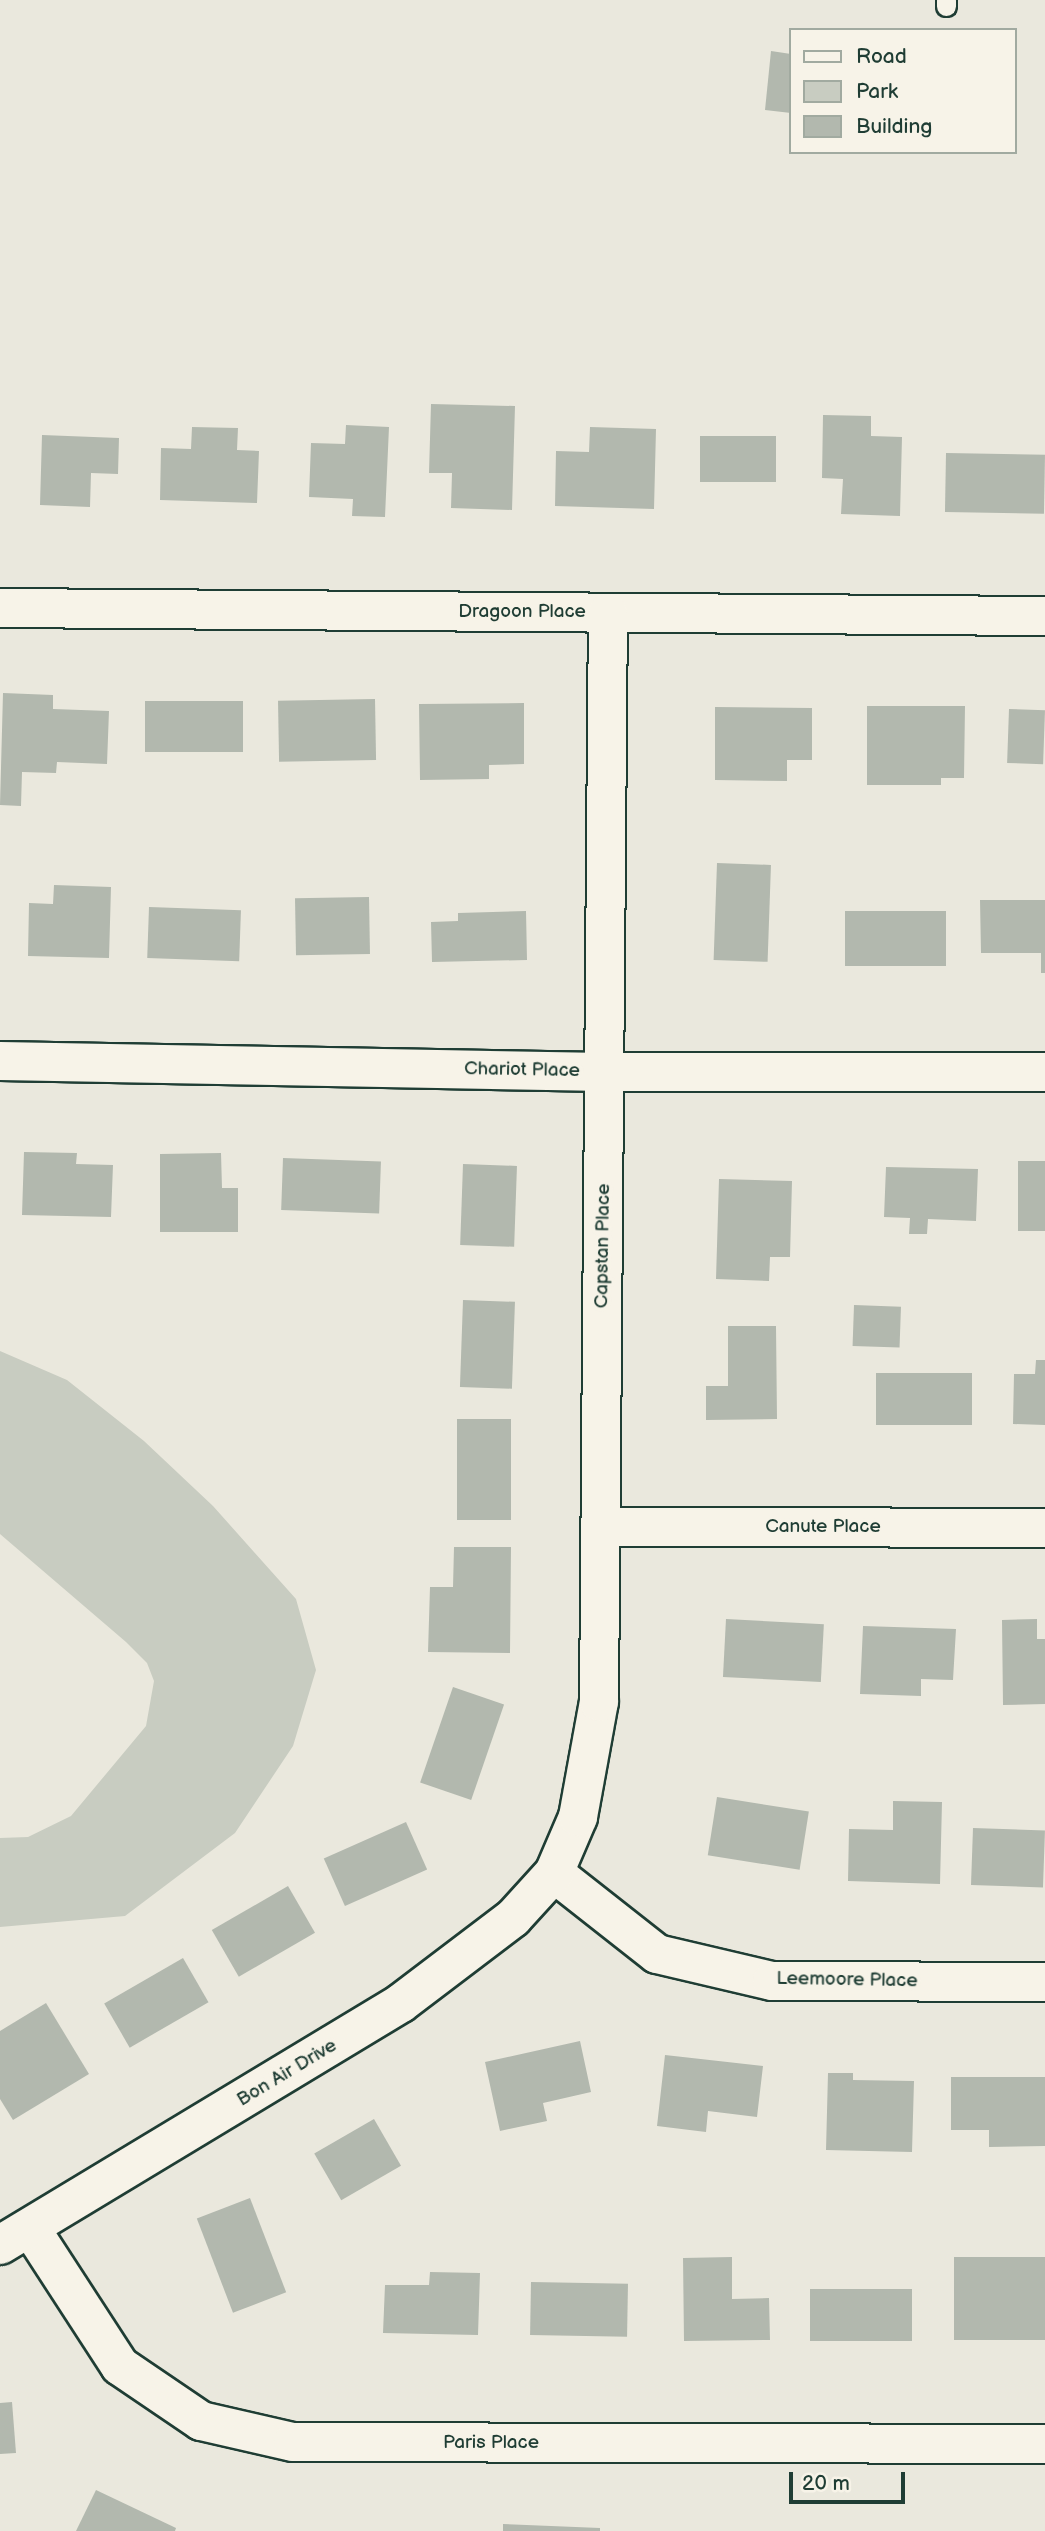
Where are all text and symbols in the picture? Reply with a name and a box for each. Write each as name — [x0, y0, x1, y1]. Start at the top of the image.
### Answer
legend — [790, 28, 1017, 154]
text: Road — [856, 44, 907, 69]
text: Park — [856, 79, 898, 104]
text: Building — [856, 114, 932, 139]
street label: Dragoon Place — [458, 601, 586, 623]
street label: Chariot Place — [464, 1058, 580, 1082]
street label: Capstan Place — [591, 1183, 615, 1309]
street label: Canute Place — [765, 1516, 881, 1538]
street label: Leemoore Place — [776, 1967, 918, 1993]
street label: Bon Air Drive — [233, 2034, 341, 2112]
street label: Paris Place — [443, 2432, 539, 2454]
scale bar — [793, 2458, 908, 2502]
text: 20 m — [802, 2471, 850, 2496]

